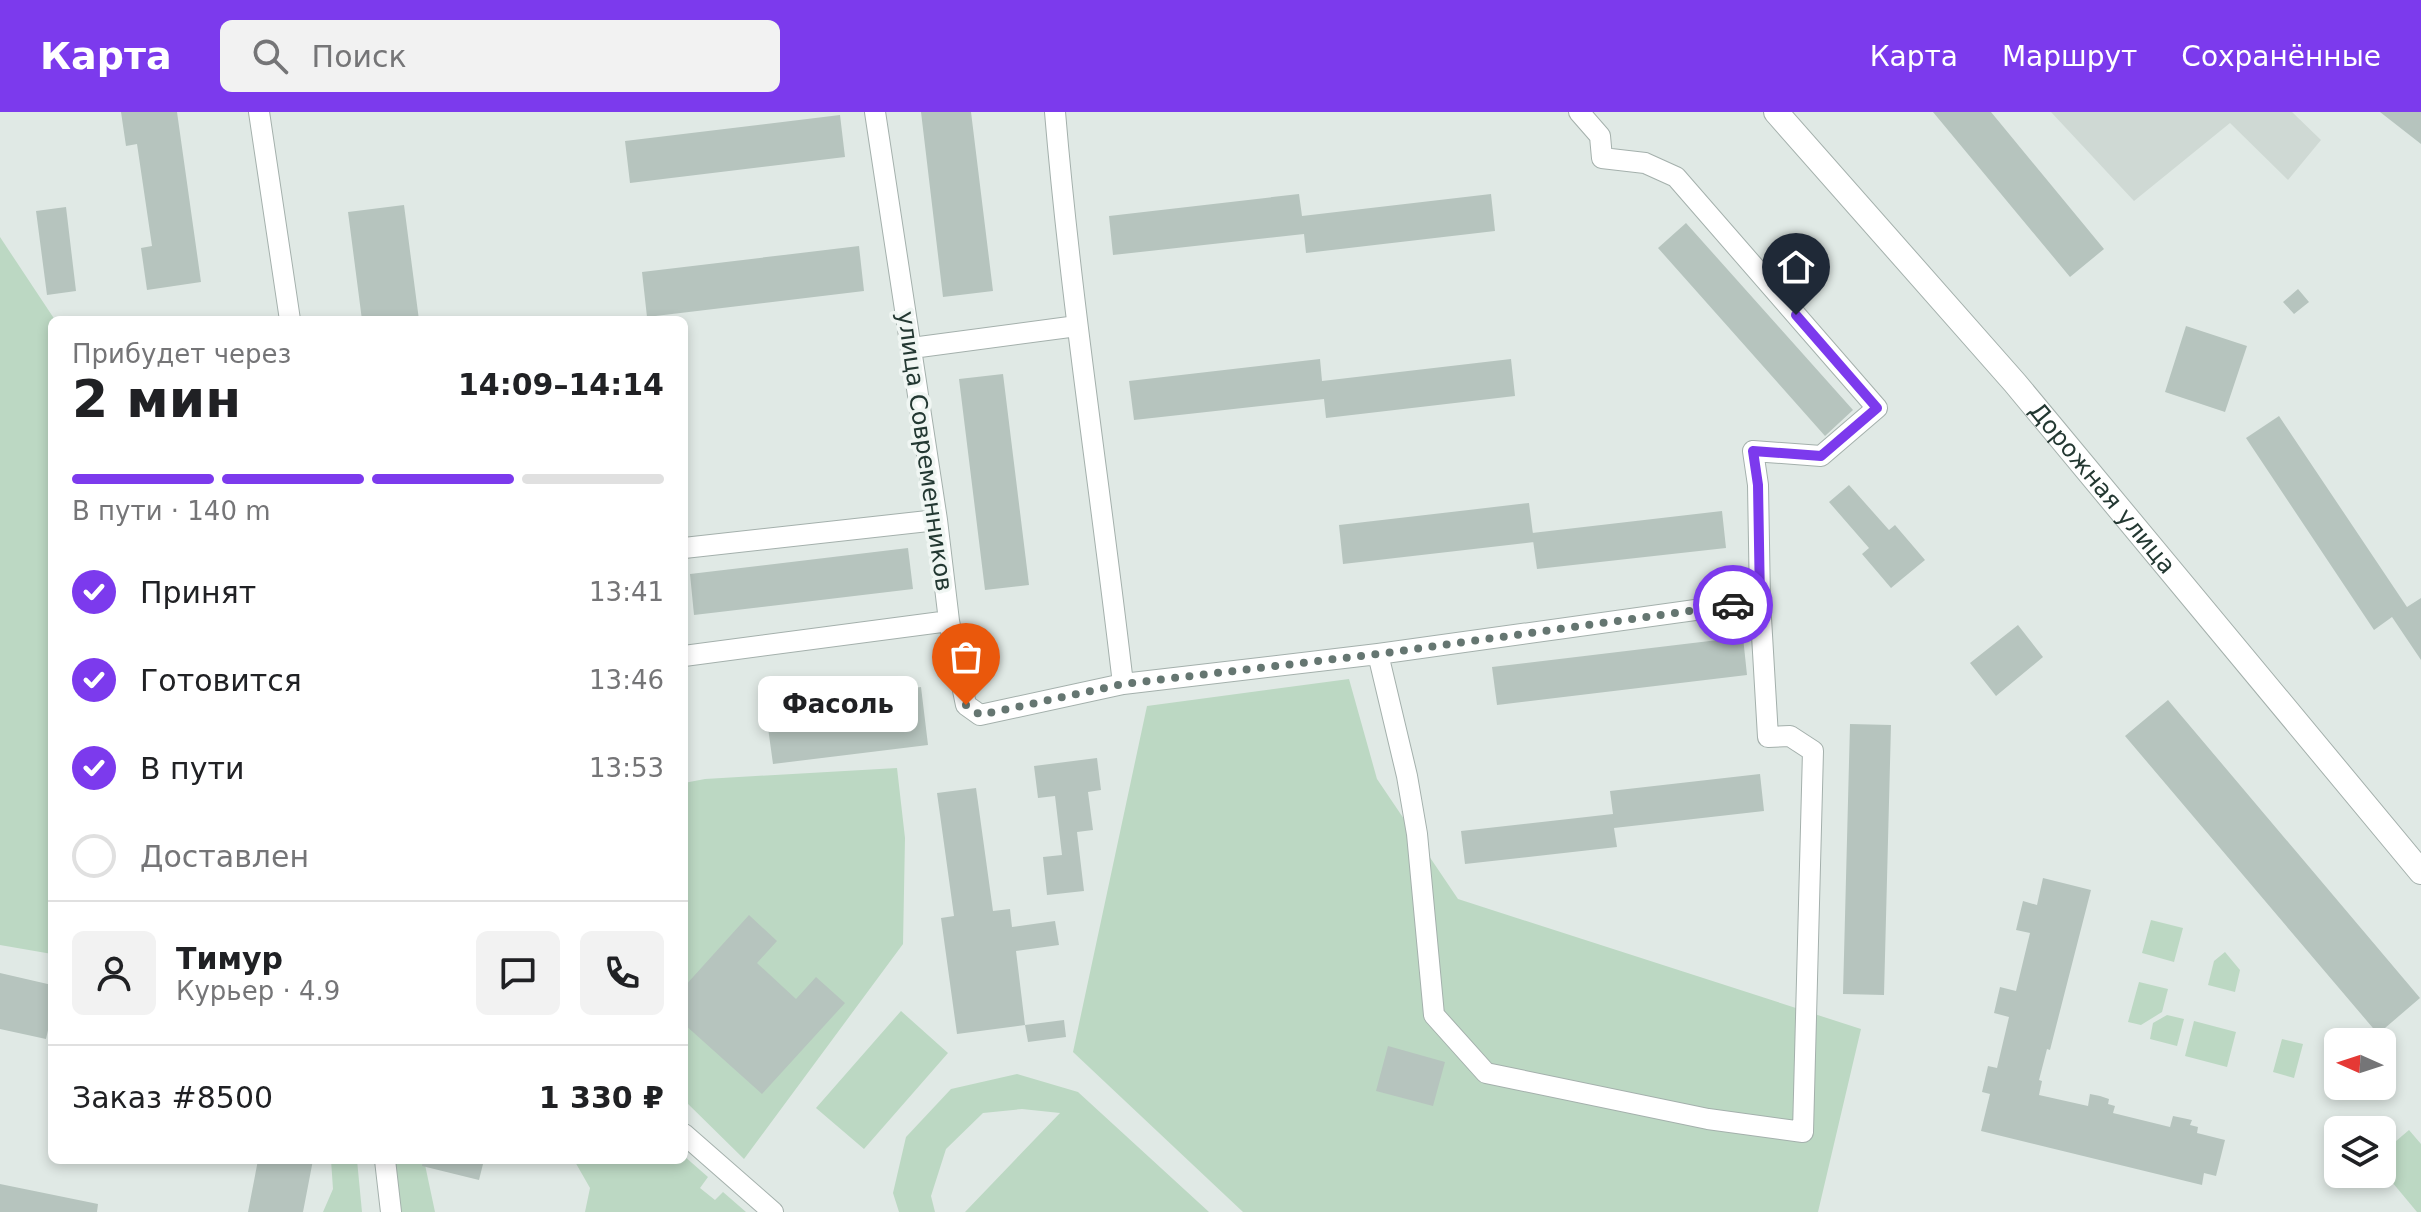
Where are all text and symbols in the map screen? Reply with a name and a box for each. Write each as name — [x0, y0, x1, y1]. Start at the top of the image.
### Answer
search box — [220, 20, 780, 92]
text: Карта — [40, 34, 172, 78]
icon: search — [248, 34, 292, 78]
text: Поиск — [312, 39, 407, 74]
text: Карта — [1870, 40, 1958, 73]
text: Маршрут — [2002, 40, 2137, 73]
text: Сохранённые — [2181, 40, 2381, 73]
pin — [1762, 233, 1830, 315]
icon: home — [1774, 245, 1818, 289]
street label: улица Современников — [891, 309, 959, 593]
text: Прибудет через — [72, 339, 291, 369]
text: 14:09–14:14 — [458, 367, 664, 402]
text: 2 мин — [72, 369, 241, 429]
street label: Дорожная улица — [2023, 397, 2181, 579]
text: В пути · 140 m — [72, 496, 271, 526]
courier — [1693, 565, 1773, 645]
icon: check — [72, 570, 116, 614]
text: Принят — [140, 575, 256, 610]
text: 13:41 — [589, 577, 664, 607]
icon: car — [1711, 583, 1755, 627]
pin — [932, 623, 1000, 705]
icon: bag — [944, 635, 988, 679]
icon: check — [72, 658, 116, 702]
text: Готовится — [140, 663, 302, 698]
text: 13:46 — [589, 665, 664, 695]
callout: Фасоль — [758, 677, 918, 733]
text: Фасоль — [782, 689, 894, 719]
icon: check — [72, 746, 116, 790]
text: В пути — [140, 751, 244, 786]
text: 13:53 — [589, 753, 664, 783]
text: Доставлен — [140, 839, 309, 874]
button: person — [72, 931, 156, 1015]
button: chat — [476, 931, 560, 1015]
button: phone — [580, 931, 664, 1015]
text: Тимур — [176, 941, 283, 976]
text: Курьер · 4.9 — [176, 976, 340, 1006]
north arrow — [2324, 1028, 2396, 1100]
map controls — [2324, 1028, 2396, 1188]
text: Заказ #8500 — [72, 1080, 273, 1115]
text: 1 330 ₽ — [539, 1080, 664, 1115]
button: layers — [2324, 1116, 2396, 1188]

